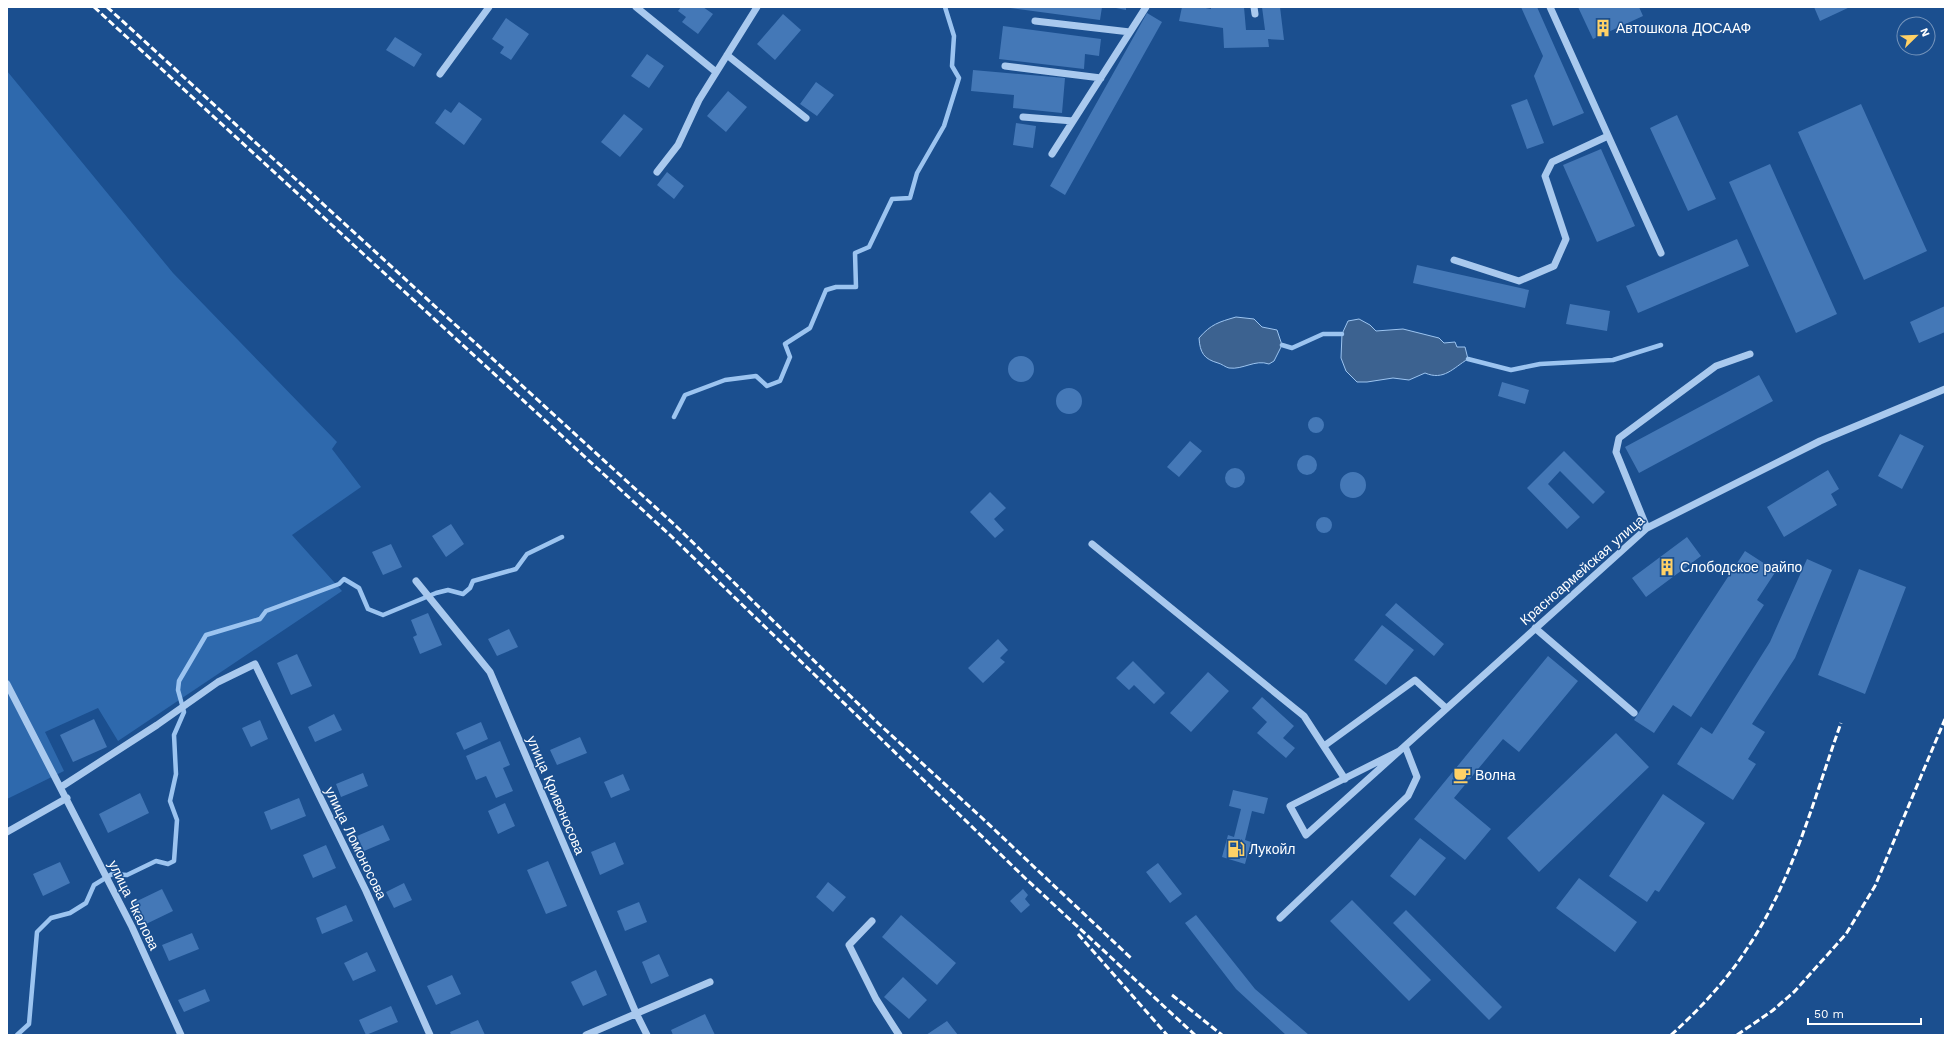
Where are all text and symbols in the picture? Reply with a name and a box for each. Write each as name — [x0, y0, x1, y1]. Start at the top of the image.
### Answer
north arrow — [1896, 16, 1936, 56]
building icon: Автошкола ДОСААФ — [1593, 18, 1613, 38]
place label: Автошкола ДОСААФ — [1616, 20, 1751, 36]
text: N — [1917, 26, 1932, 39]
street label: Красноармейская улица — [1517, 512, 1647, 628]
building icon: Слободское райпо — [1657, 557, 1677, 577]
place label: Слободское райпо — [1680, 559, 1802, 575]
street label: улица Кривоносова — [524, 733, 588, 857]
cafe icon: Волна — [1452, 765, 1472, 785]
place label: Волна — [1475, 767, 1516, 783]
street label: улица Ломоносова — [322, 784, 390, 902]
fuel station icon: Лукойл — [1226, 839, 1246, 859]
place label: Лукойл — [1249, 841, 1295, 857]
street label: улица Чкалова — [105, 857, 163, 953]
scale bar — [1808, 1000, 1921, 1026]
text: 50 m — [1814, 1007, 1844, 1021]

